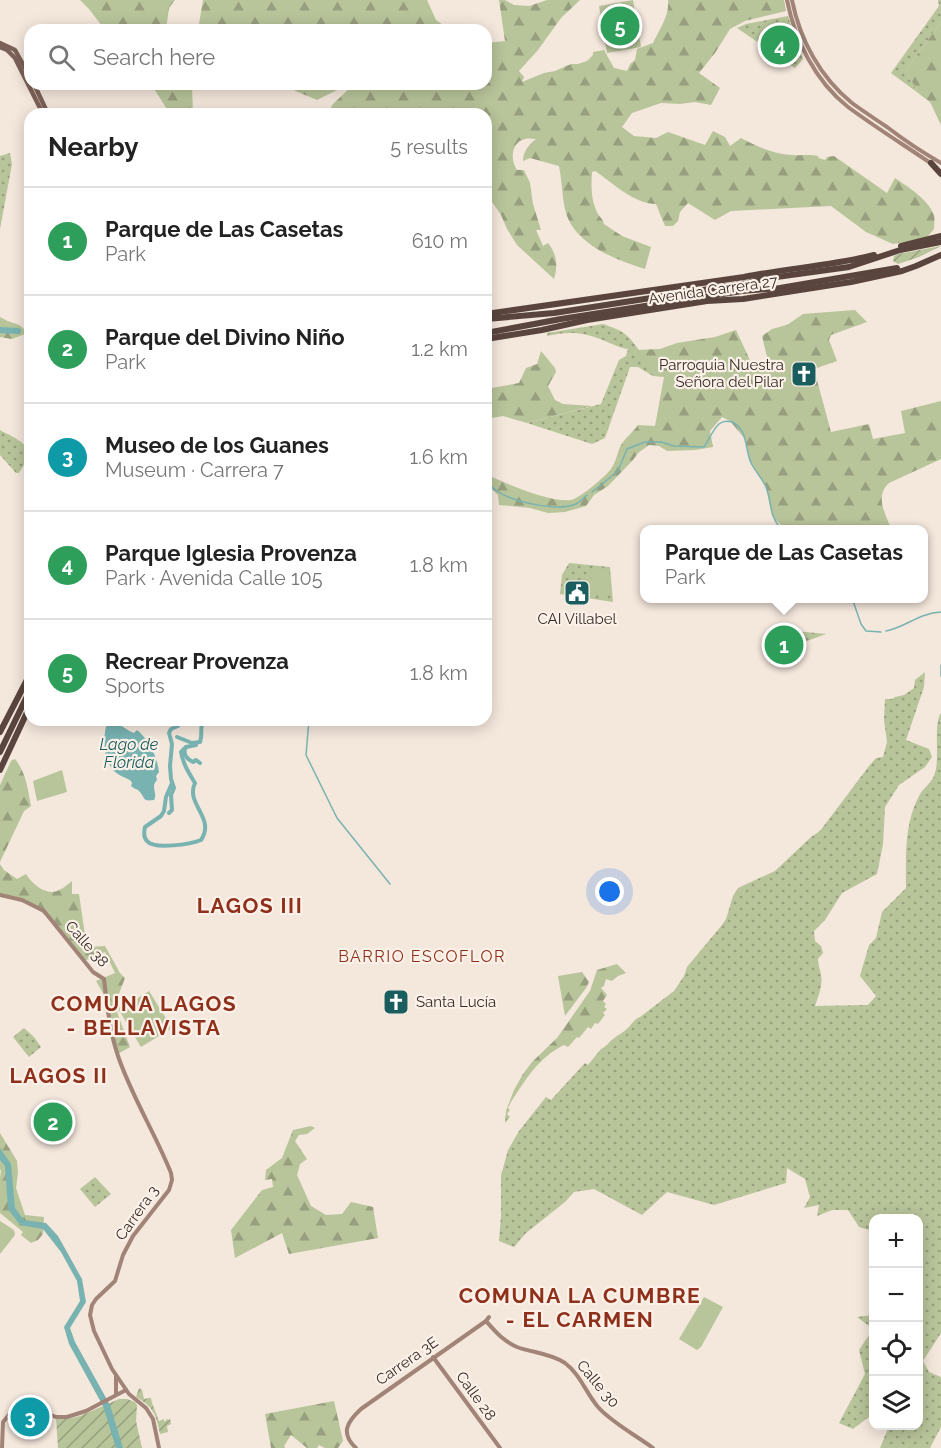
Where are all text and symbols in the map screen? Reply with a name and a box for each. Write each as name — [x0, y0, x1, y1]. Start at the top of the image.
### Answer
pin: 5 — [600, 3, 640, 48]
pin: 4 — [760, 22, 800, 68]
search box — [24, 24, 492, 90]
icon: search — [45, 41, 78, 74]
text: Search here — [93, 44, 215, 70]
text: Nearby — [48, 132, 138, 162]
text: 5 results — [390, 135, 468, 159]
text: Parque de Las Casetas — [105, 216, 343, 242]
text: 1 — [63, 229, 72, 253]
text: 610 m — [412, 229, 468, 253]
text: Park — [105, 242, 146, 266]
street label: Avenida Carrera 27 — [647, 272, 779, 308]
text: Parque del Divino Niño — [105, 324, 345, 350]
text: 2 — [62, 337, 73, 361]
text: 1.2 km — [411, 337, 468, 361]
text: Park — [105, 350, 146, 374]
place label: Parroquia Nuestra Señora del Pilar — [659, 356, 785, 391]
church icon: Parroquia Nuestra Señora del Pilar — [789, 359, 819, 389]
text: Museo de los Guanes — [105, 432, 329, 458]
text: 3 — [62, 445, 73, 469]
text: 1.6 km — [410, 445, 468, 469]
text: Museum · Carrera 7 — [105, 458, 284, 482]
popup — [640, 525, 928, 603]
text: Parque de Las Casetas — [665, 539, 903, 565]
text: Parque Iglesia Provenza — [105, 540, 357, 566]
text: 4 — [62, 553, 73, 577]
text: 1.8 km — [410, 553, 468, 577]
text: Park — [665, 565, 706, 589]
text: Park · Avenida Calle 105 — [105, 566, 323, 590]
public building icon: CAI Villabel — [562, 578, 592, 608]
place label: CAI Villabel — [537, 610, 618, 628]
pin: 1 — [764, 622, 804, 668]
text: Recrear Provenza — [105, 648, 289, 674]
text: 5 — [62, 661, 73, 685]
text: 1.8 km — [410, 661, 468, 685]
text: Sports — [105, 674, 165, 698]
water label: Lago de Florida — [100, 735, 159, 772]
your location — [595, 877, 624, 906]
district label: LAGOS III — [197, 893, 303, 918]
street label: Calle 38 — [62, 917, 113, 971]
district label: BARRIO ESCOFLOR — [338, 947, 506, 966]
church icon: Santa Lucía — [381, 987, 411, 1017]
district label: COMUNA LAGOS - BELLAVISTA — [51, 991, 237, 1040]
place label: Santa Lucía — [416, 993, 496, 1011]
district label: LAGOS II — [10, 1063, 108, 1088]
pin: 2 — [34, 1100, 72, 1144]
street label: Carrera 3 — [112, 1182, 162, 1244]
map controls — [869, 1214, 923, 1430]
button: + — [869, 1214, 923, 1268]
button: − — [869, 1268, 923, 1322]
district label: COMUNA LA CUMBRE - EL CARMEN — [459, 1283, 701, 1332]
button: locate — [869, 1322, 923, 1376]
street label: Carrera 3E — [372, 1333, 442, 1389]
street label: Calle 30 — [573, 1357, 623, 1411]
street label: Calle 28 — [452, 1368, 500, 1424]
button: layers — [869, 1376, 923, 1430]
pin: 3 — [10, 1394, 50, 1440]

